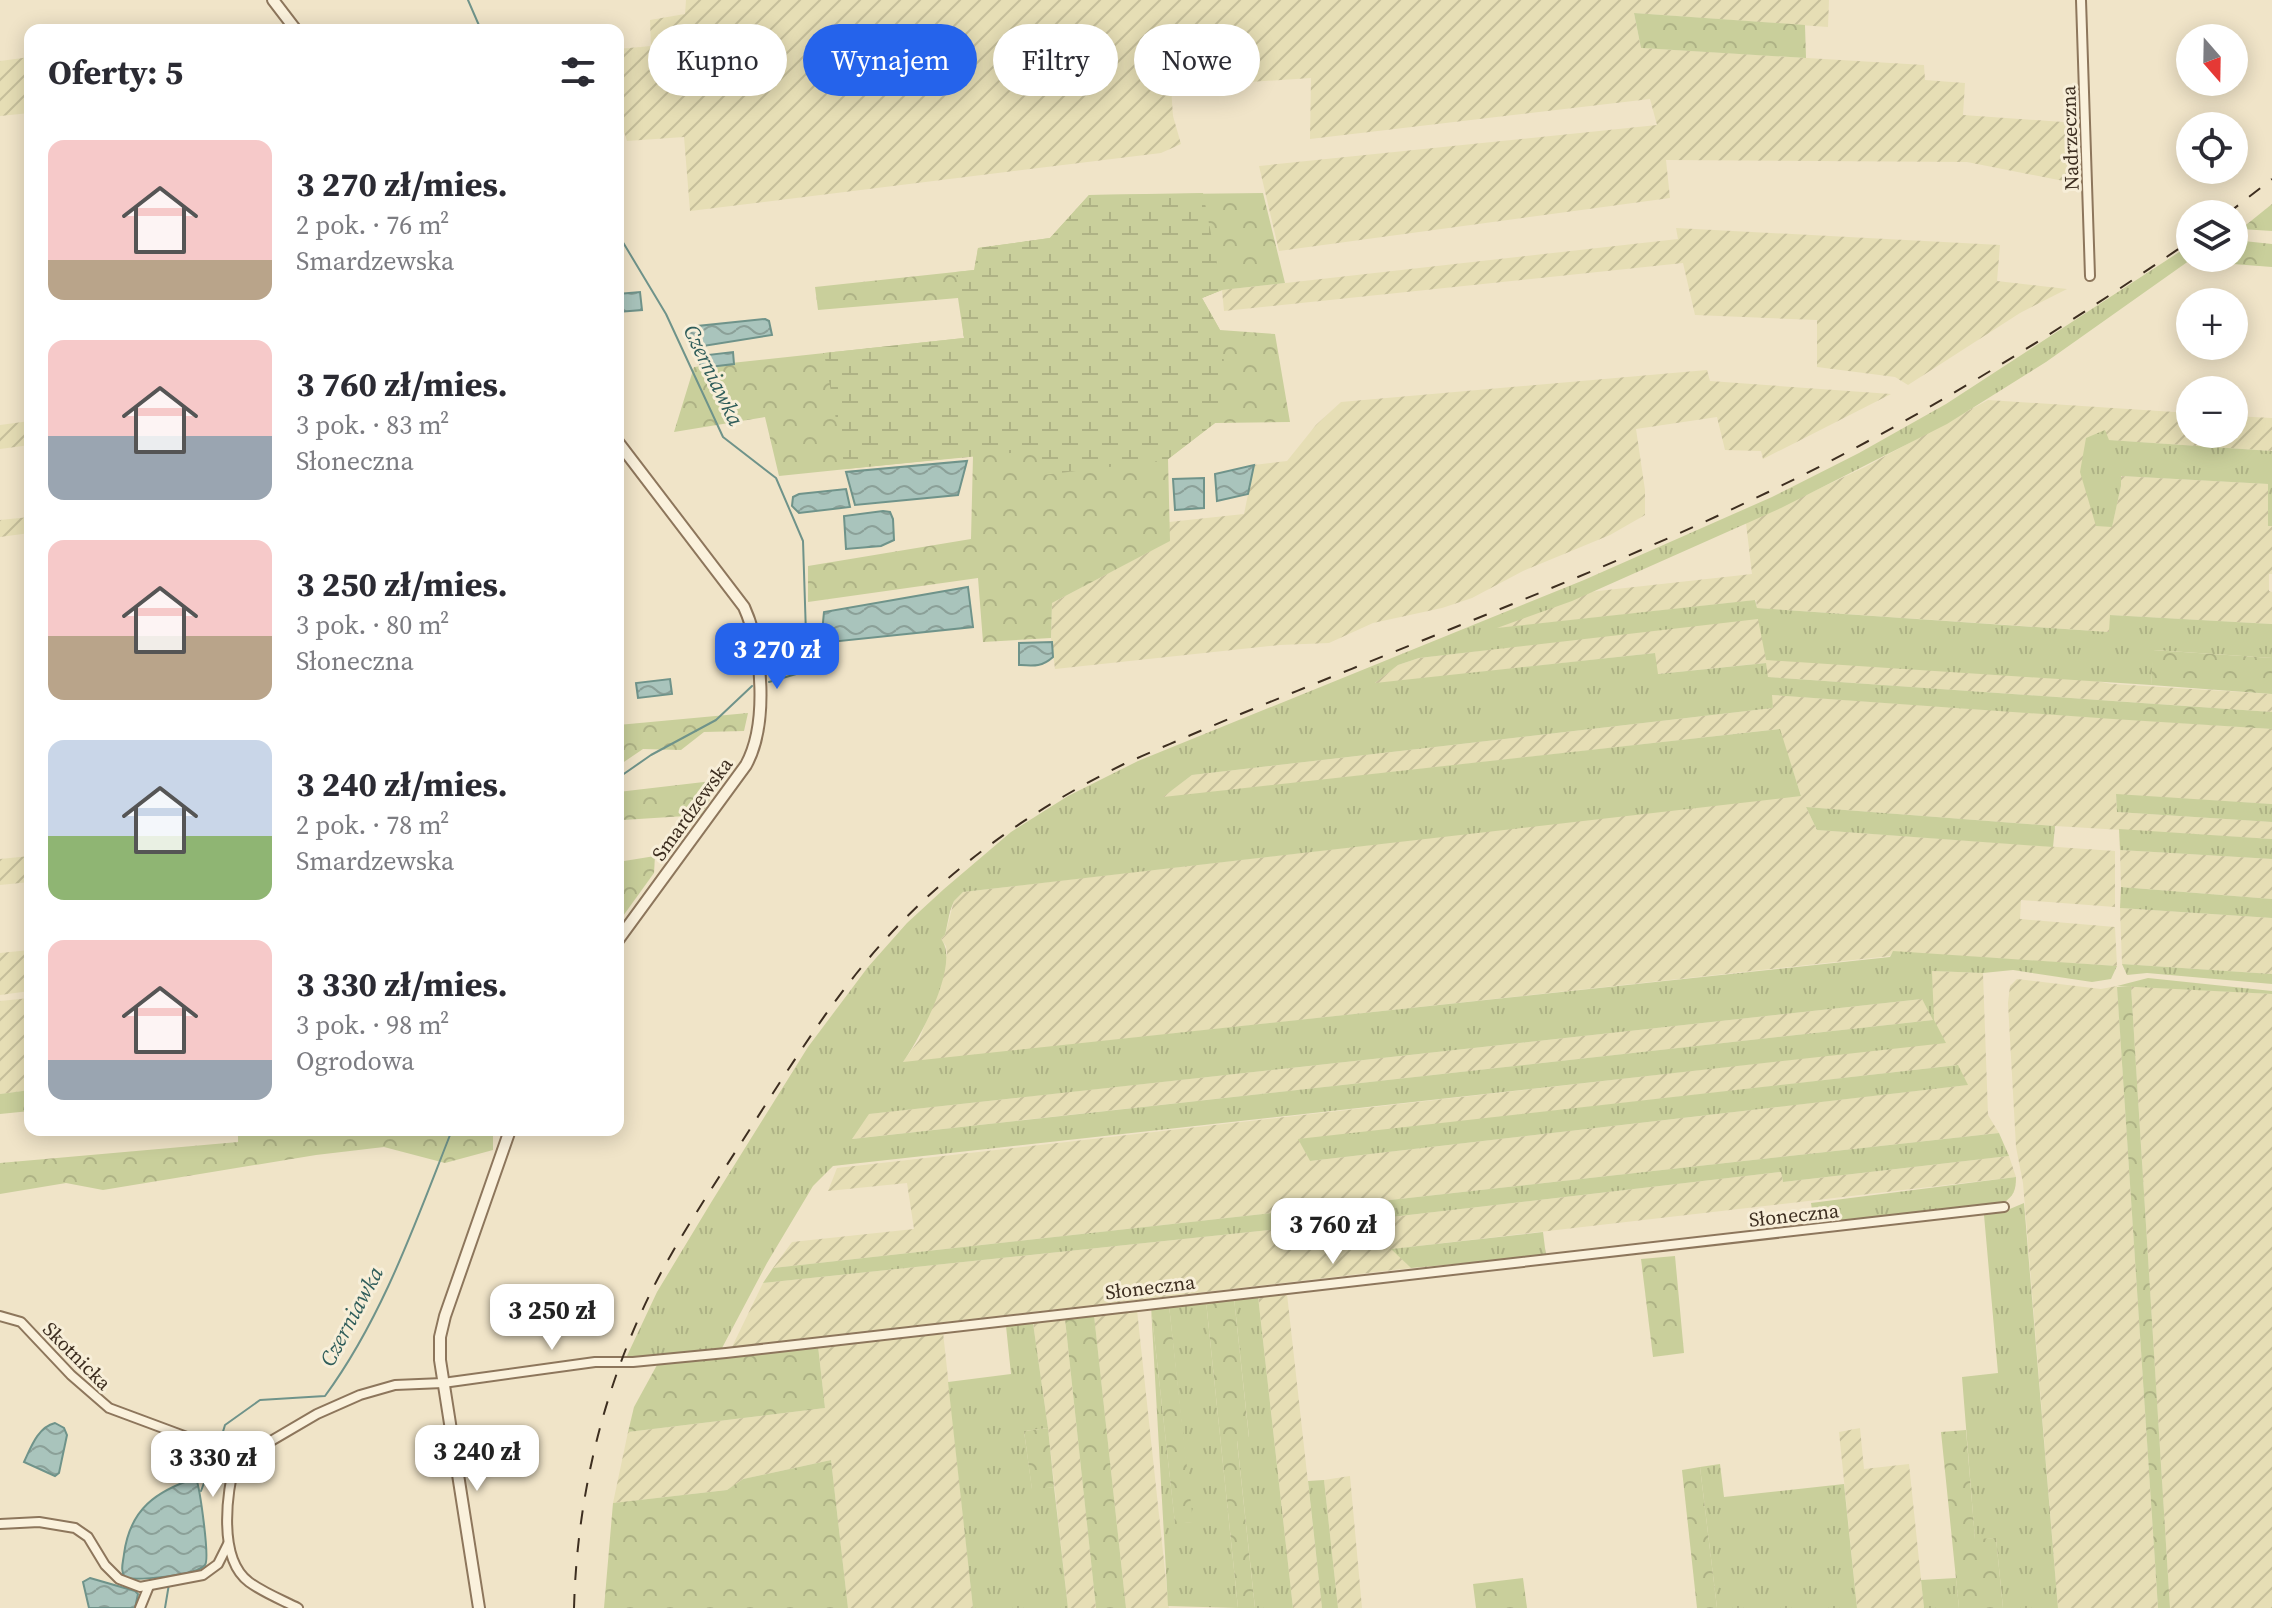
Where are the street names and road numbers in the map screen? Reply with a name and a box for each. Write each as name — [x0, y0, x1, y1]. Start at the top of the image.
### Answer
street label: Nadrzeczna — [2054, 84, 2086, 191]
street label: Smardzewska — [645, 751, 740, 866]
street label: Słoneczna — [1748, 1196, 1841, 1234]
street label: Słoneczna — [1103, 1267, 1197, 1306]
street label: Skotnicka — [36, 1315, 118, 1397]

